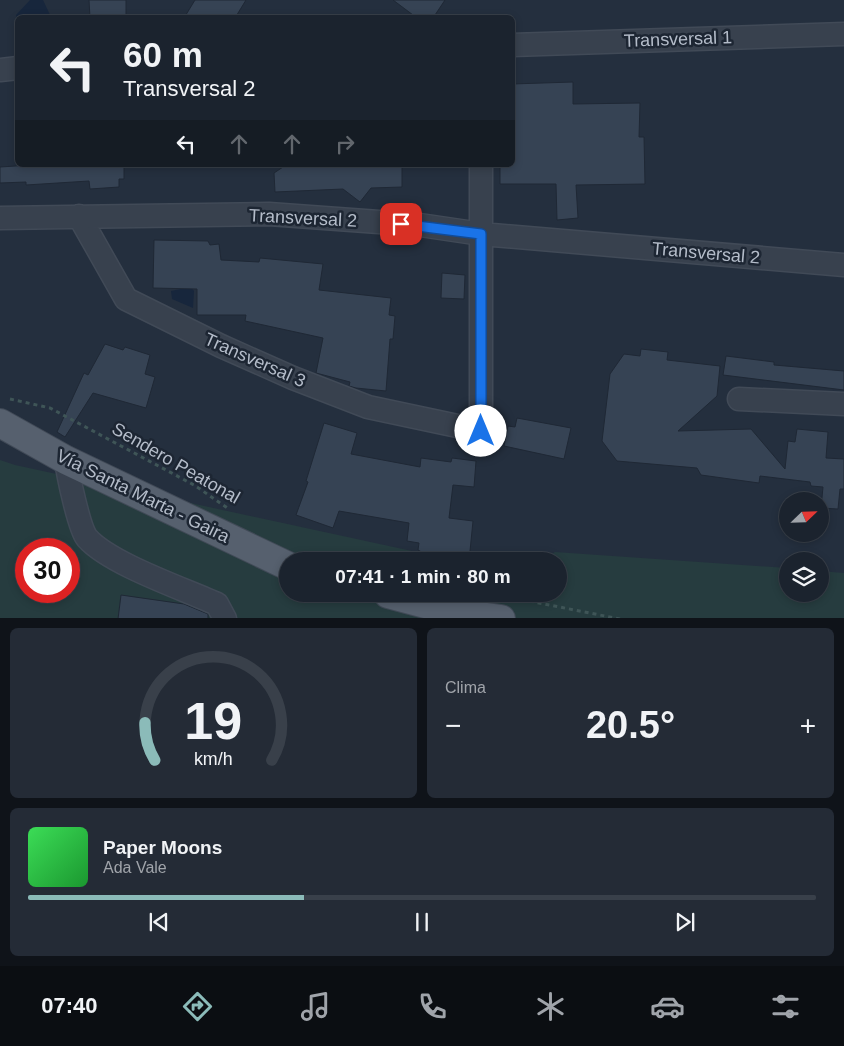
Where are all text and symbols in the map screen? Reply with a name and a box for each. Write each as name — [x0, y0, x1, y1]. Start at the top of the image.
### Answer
street label: Transversal 1 — [623, 27, 733, 51]
icon: left — [40, 35, 105, 100]
text: 60 m — [123, 35, 203, 74]
text: Transversal 2 — [123, 76, 255, 101]
icon: left — [172, 130, 200, 158]
icon: ahead — [225, 130, 253, 158]
icon: ahead — [278, 130, 306, 158]
icon: right — [331, 130, 359, 158]
pin — [380, 203, 422, 245]
street label: Transversal 2 — [248, 205, 358, 231]
icon: arrive — [387, 210, 415, 238]
street label: Transversal 2 — [651, 238, 761, 268]
street label: Transversal 3 — [201, 329, 309, 391]
position arrow — [454, 404, 506, 456]
street label: Sendero Peatonal — [109, 418, 243, 508]
street label: Vía Santa Marta - Gaira — [53, 445, 234, 547]
north arrow — [779, 492, 829, 542]
map controls — [779, 492, 829, 602]
speed limit sign: 30 — [15, 538, 80, 603]
button: layers — [779, 552, 829, 602]
text: 07:41 · 1 min · 80 m — [335, 566, 511, 587]
text: Clima — [445, 679, 486, 696]
text: 19 — [185, 692, 242, 750]
text: 20.5° — [586, 704, 675, 746]
text: − — [445, 710, 461, 741]
text: + — [800, 710, 816, 741]
text: km/h — [194, 749, 233, 769]
text: Paper Moons — [103, 837, 222, 858]
text: Ada Vale — [103, 859, 167, 876]
icon: previous — [145, 908, 173, 936]
icon: pause — [408, 908, 436, 936]
icon: next — [671, 908, 699, 936]
icon: directions — [180, 989, 215, 1024]
icon: music — [298, 989, 333, 1024]
icon: phone — [415, 989, 450, 1024]
icon: climate — [533, 989, 568, 1024]
icon: car — [650, 989, 685, 1024]
icon: filters — [768, 989, 803, 1024]
text: 07:40 — [41, 993, 98, 1018]

